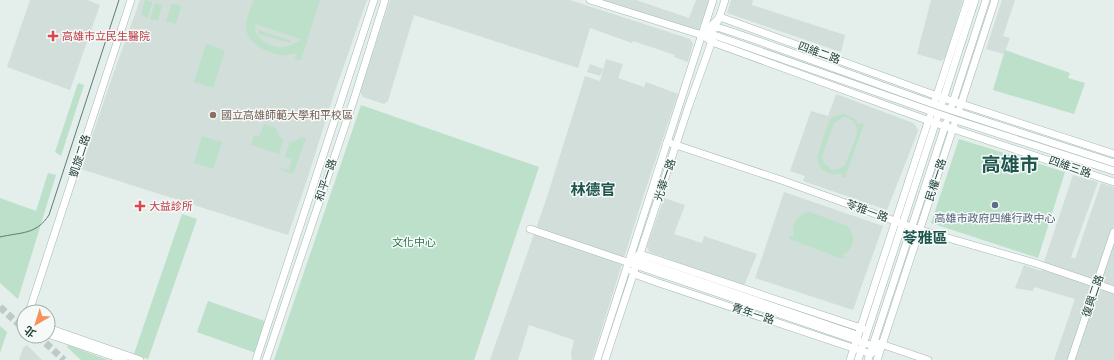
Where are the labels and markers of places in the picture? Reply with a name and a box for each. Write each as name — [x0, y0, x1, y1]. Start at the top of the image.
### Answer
marker: 高雄市立民生醫院 — [47, 30, 59, 42]
place label: 高雄市立民生醫院 — [62, 30, 150, 42]
place label: 國立高雄師範大學和平校區 — [221, 109, 353, 121]
marker: 國立高雄師範大學和平校區 — [208, 110, 218, 120]
marker: 大益診所 — [134, 200, 146, 212]
place label: 大益診所 — [149, 200, 193, 212]
marker: 高雄市政府四維行政中心 — [990, 200, 1000, 210]
place label: 高雄市政府四維行政中心 — [935, 212, 1056, 224]

